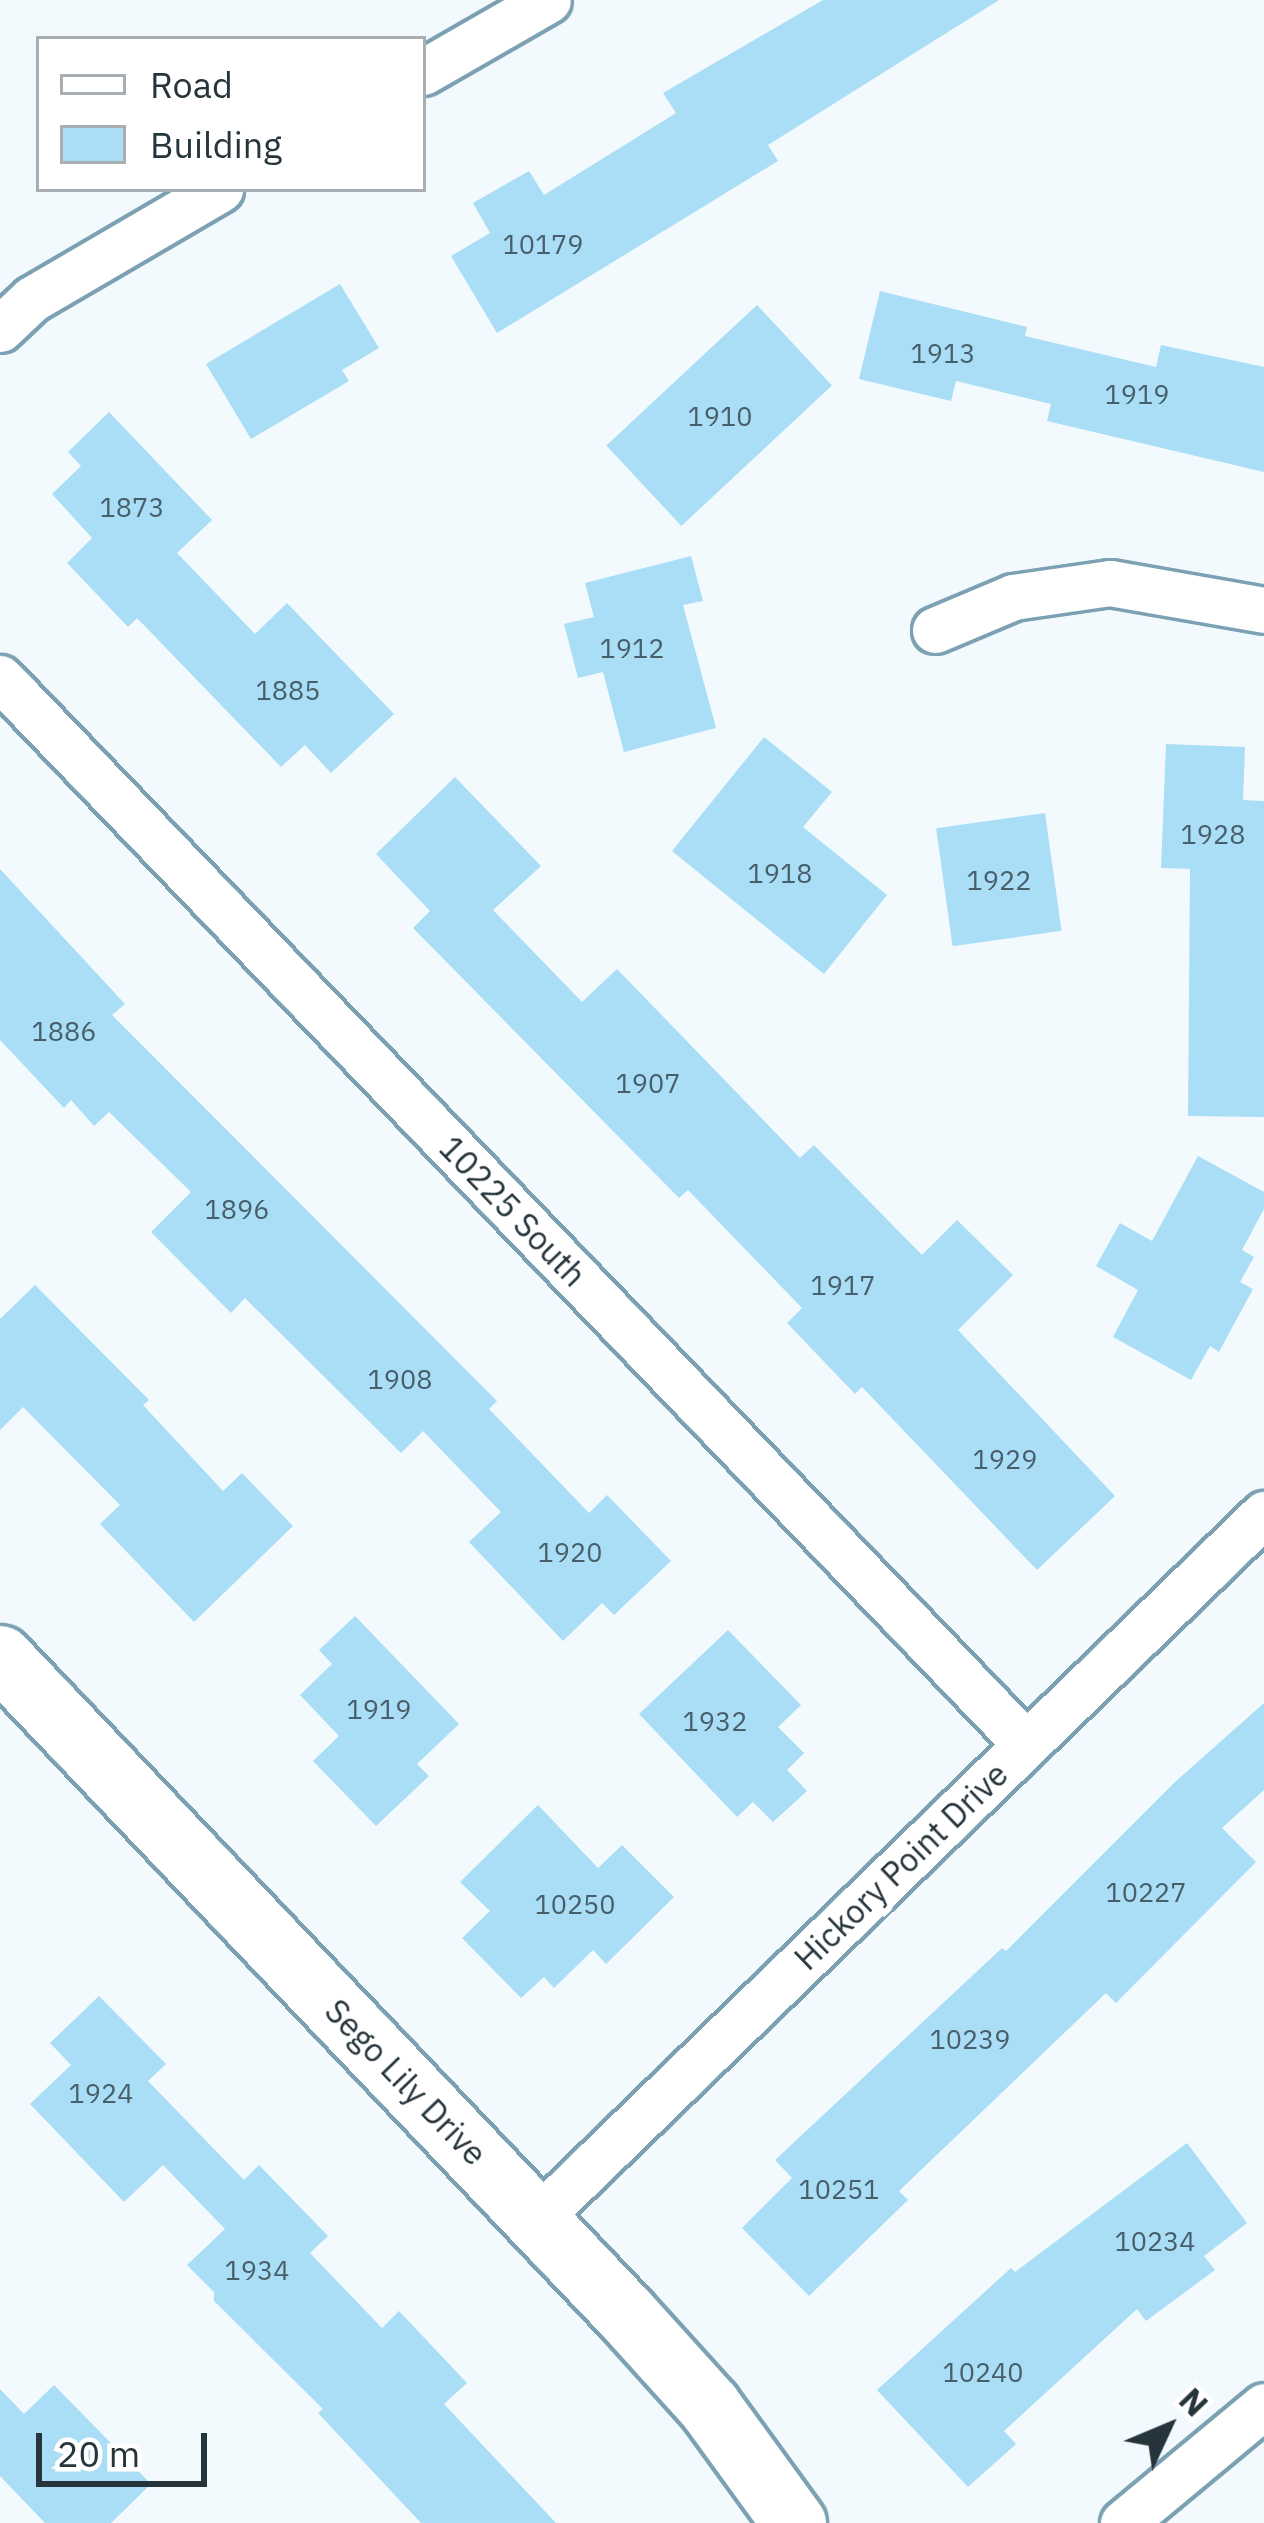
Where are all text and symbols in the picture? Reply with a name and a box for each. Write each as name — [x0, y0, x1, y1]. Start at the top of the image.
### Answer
legend — [36, 36, 426, 192]
text: Road — [150, 61, 233, 108]
text: Building — [150, 121, 282, 168]
house number: 10179 — [503, 228, 583, 260]
house number: 1913 — [911, 337, 975, 369]
house number: 1919 — [1105, 378, 1169, 410]
house number: 1910 — [688, 400, 752, 432]
house number: 1873 — [100, 491, 164, 523]
house number: 1912 — [600, 632, 664, 664]
house number: 1885 — [256, 674, 320, 706]
house number: 1928 — [1181, 818, 1245, 850]
house number: 1918 — [748, 857, 812, 889]
house number: 1922 — [967, 864, 1031, 896]
house number: 1886 — [32, 1015, 96, 1047]
house number: 1907 — [616, 1067, 680, 1099]
street label: 10225 South — [432, 1128, 594, 1294]
house number: 1896 — [205, 1193, 269, 1225]
house number: 1917 — [811, 1269, 875, 1301]
house number: 1908 — [368, 1363, 432, 1395]
house number: 1929 — [973, 1443, 1037, 1475]
house number: 1920 — [538, 1536, 602, 1568]
house number: 1919 — [347, 1693, 411, 1725]
house number: 1932 — [683, 1705, 747, 1737]
street label: Hickory Point Drive — [786, 1754, 1016, 1978]
house number: 10227 — [1106, 1876, 1186, 1908]
house number: 10250 — [535, 1888, 615, 1920]
street label: Sego Lily Drive — [317, 1991, 495, 2173]
house number: 10239 — [930, 2023, 1010, 2055]
house number: 1924 — [69, 2077, 133, 2109]
house number: 10251 — [799, 2173, 879, 2205]
house number: 10234 — [1115, 2225, 1195, 2257]
house number: 1934 — [225, 2254, 289, 2286]
house number: 10240 — [943, 2356, 1023, 2388]
north arrow — [1108, 2367, 1228, 2487]
text: N — [1170, 2378, 1218, 2425]
scale bar — [42, 2409, 213, 2483]
text: 20 m — [57, 2430, 140, 2477]

